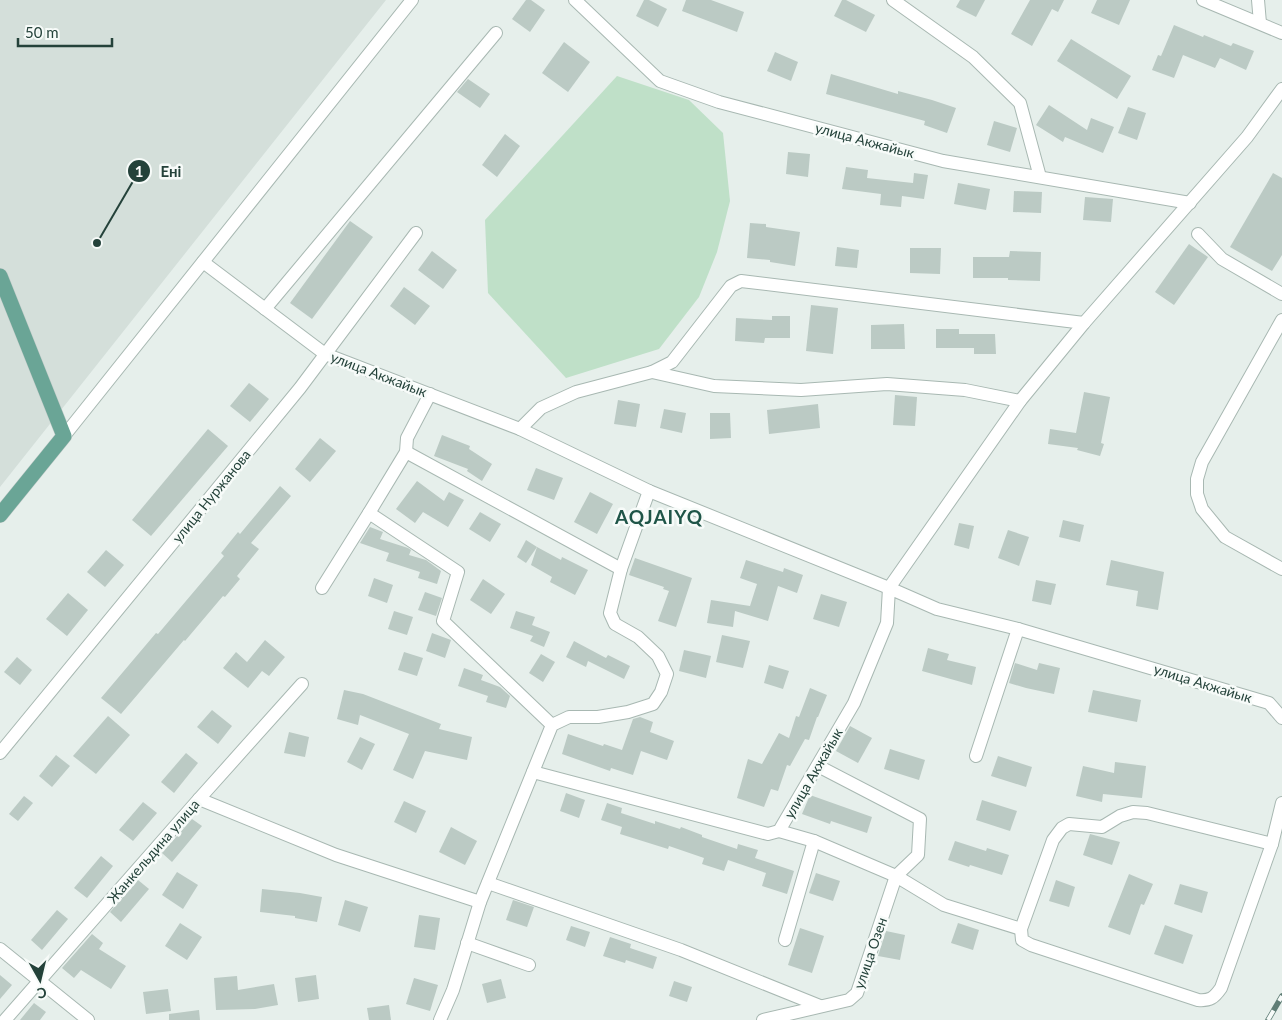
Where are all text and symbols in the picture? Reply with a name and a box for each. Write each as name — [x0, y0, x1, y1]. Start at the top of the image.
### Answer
scale bar — [18, 15, 111, 47]
text: 50 m — [25, 23, 59, 41]
street label: улица Акжайык — [814, 119, 917, 162]
callout: Ені — [126, 156, 192, 186]
text: 1 — [135, 162, 143, 180]
text: Ені — [161, 162, 182, 180]
street label: улица Акжайык — [328, 348, 430, 400]
street label: улица Нуржанова — [168, 446, 254, 546]
district label: AQJAIYQ — [614, 505, 703, 528]
street label: улица Акжайык — [1152, 660, 1255, 706]
street label: улица Акжайык — [780, 724, 846, 821]
street label: Жанкельдина улица — [103, 796, 203, 906]
street label: улица Озен — [850, 915, 890, 991]
north arrow — [15, 955, 65, 1005]
text: С — [35, 984, 48, 1003]

